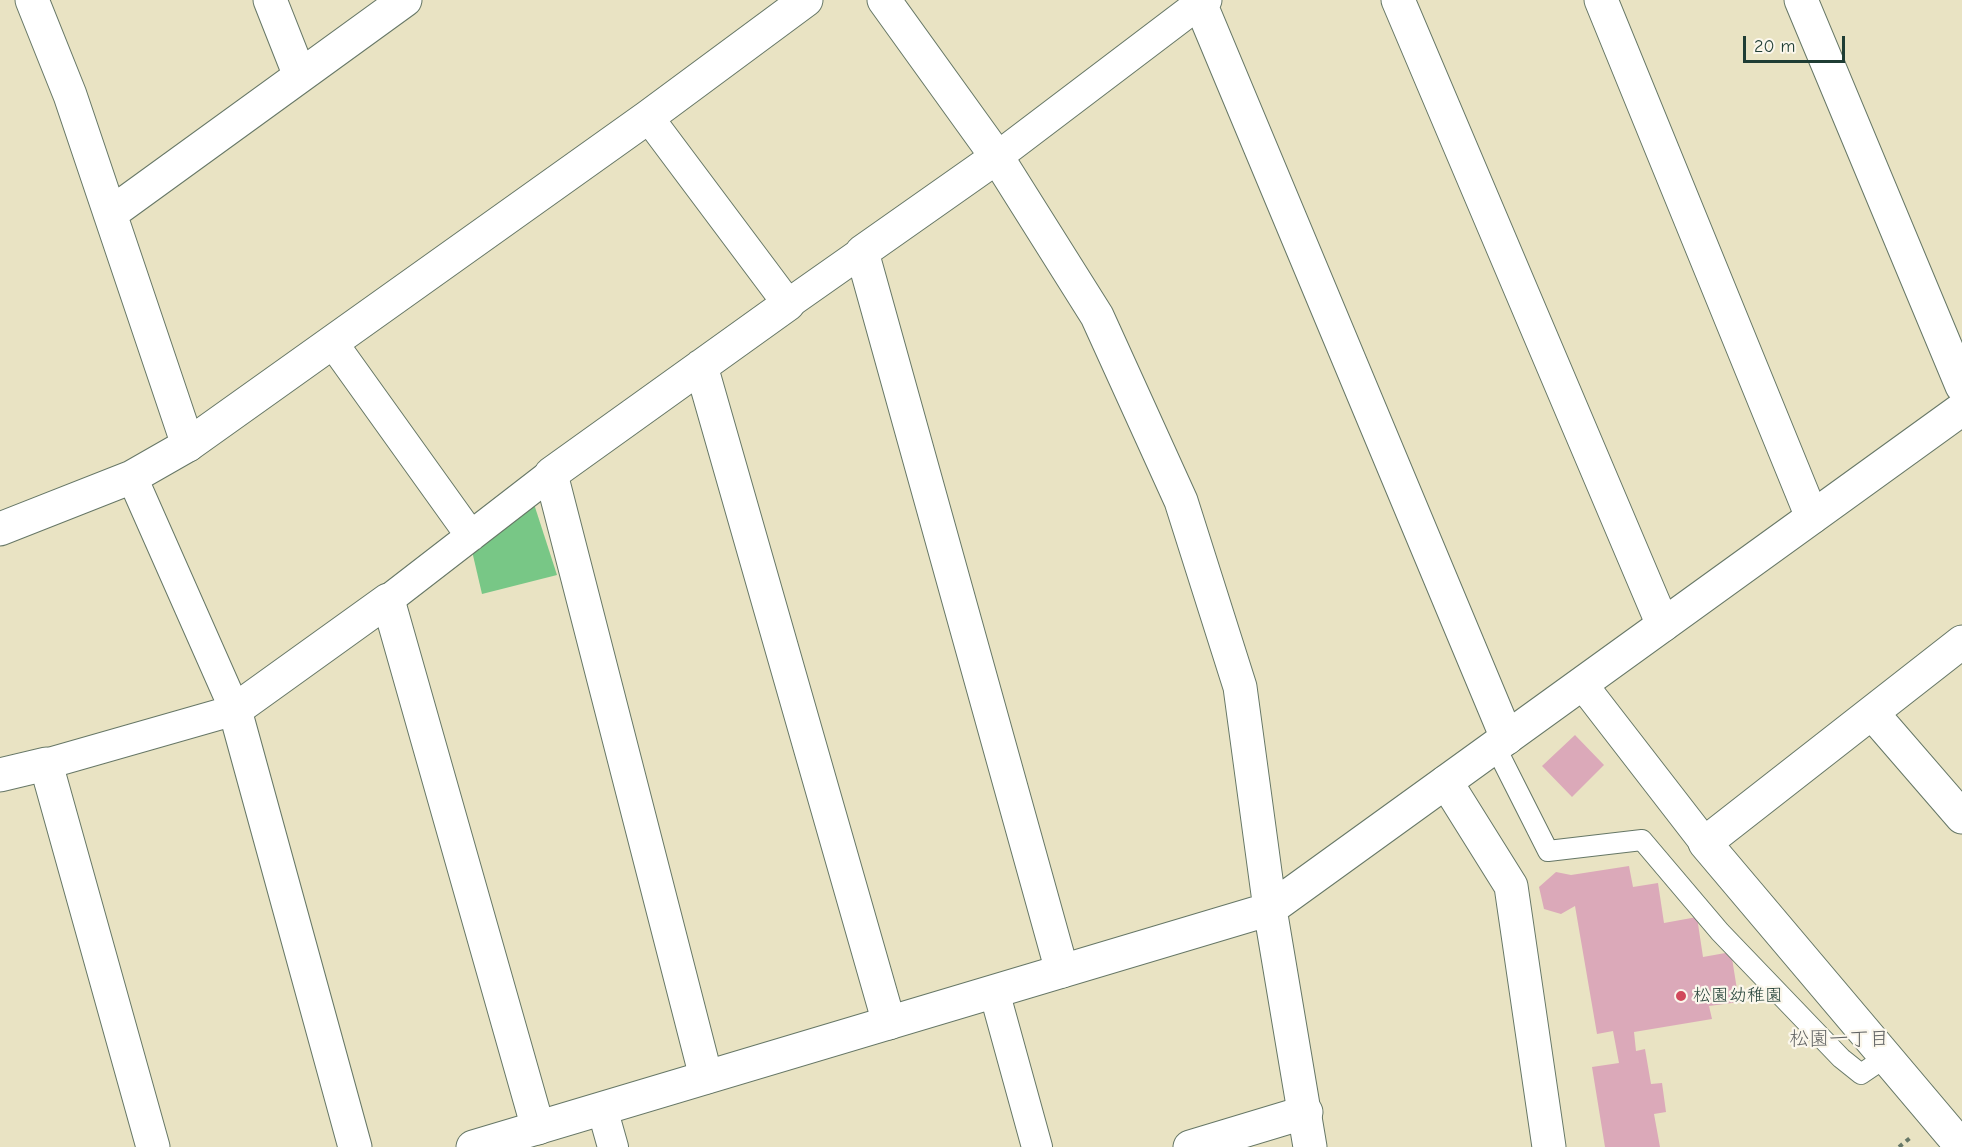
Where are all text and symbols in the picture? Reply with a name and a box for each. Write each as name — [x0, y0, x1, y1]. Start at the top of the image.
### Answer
scale bar — [1746, 24, 1848, 62]
text: 20 m — [1754, 36, 1795, 57]
place label: 松園幼稚園 — [1693, 985, 1783, 1007]
marker: 松園幼稚園 — [1674, 989, 1688, 1003]
district label: 松園一丁目 — [1789, 1027, 1889, 1051]

